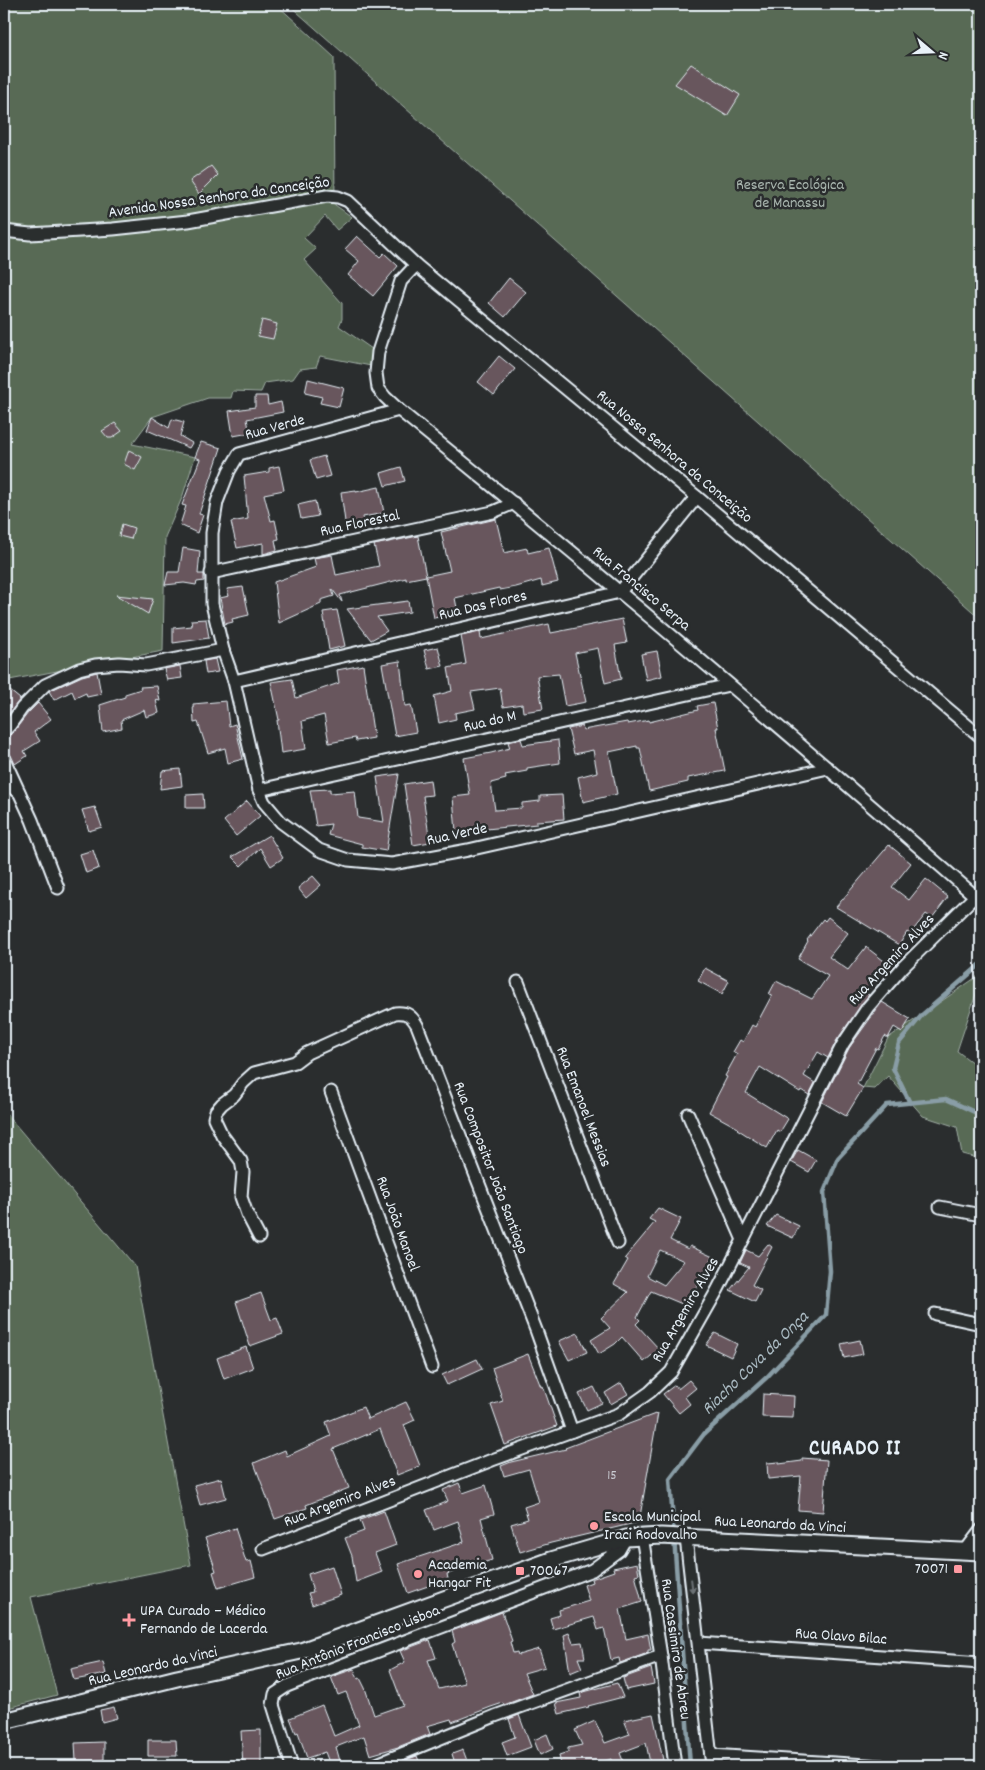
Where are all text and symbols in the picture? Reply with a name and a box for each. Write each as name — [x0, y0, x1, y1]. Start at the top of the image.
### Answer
north arrow — [908, 28, 958, 78]
text: N — [932, 49, 953, 62]
street label: Avenida Nossa Senhora da Conceição — [107, 171, 331, 225]
park label: Reserva Ecológica de Manassu — [736, 174, 844, 215]
street label: Rua Nossa Senhora da Conceição — [591, 385, 757, 529]
street label: Rua Verde — [243, 409, 307, 447]
street label: Rua Florestal — [318, 504, 402, 544]
street label: Rua Francisco Serpa — [587, 541, 696, 637]
street label: Rua Das Flores — [437, 585, 530, 627]
street label: Rua do M — [461, 705, 519, 739]
street label: Rua Verde — [425, 817, 489, 853]
street label: Rua Argemiro Alves — [843, 909, 941, 1011]
street label: Rua Emanoel Messias — [549, 1043, 617, 1171]
street label: Rua Compositor João Santiago — [447, 1079, 533, 1257]
street label: Rua João Manoel — [369, 1173, 425, 1275]
street label: Rua Argemiro Alves — [646, 1253, 726, 1367]
water label: Riacho Cova da Onça — [697, 1305, 816, 1422]
district label: CURADO II — [809, 1435, 901, 1465]
house number: 15 — [607, 1466, 617, 1486]
street label: Rua Argemiro Alves — [281, 1470, 400, 1534]
place label: Escola Municipal Iraci Rodovalho — [604, 1506, 701, 1547]
street label: Rua Leonardo da Vinci — [714, 1510, 846, 1540]
marker: Escola Municipal Iraci Rodovalho — [588, 1520, 600, 1532]
place label: Academia Hangar Fit — [428, 1554, 491, 1595]
place label: 70071 — [915, 1558, 948, 1581]
place label: 70067 — [530, 1560, 568, 1583]
marker: 70071 — [952, 1563, 964, 1575]
marker: 70067 — [514, 1565, 526, 1577]
marker: Academia Hangar Fit — [412, 1568, 424, 1580]
street label: Rua Cassimiro de Abreu — [654, 1577, 696, 1721]
one-way arrow — [688, 1578, 696, 1594]
street label: Rua Antônio Francisco Lisboa — [272, 1599, 444, 1686]
place label: UPA Curado – Médico Fernando de Lacerda — [140, 1600, 268, 1641]
marker: UPA Curado – Médico Fernando de Lacerda — [122, 1613, 136, 1627]
street label: Rua Olavo Bilac — [794, 1622, 888, 1652]
street label: Rua Leonardo da Vinci — [86, 1641, 220, 1693]

